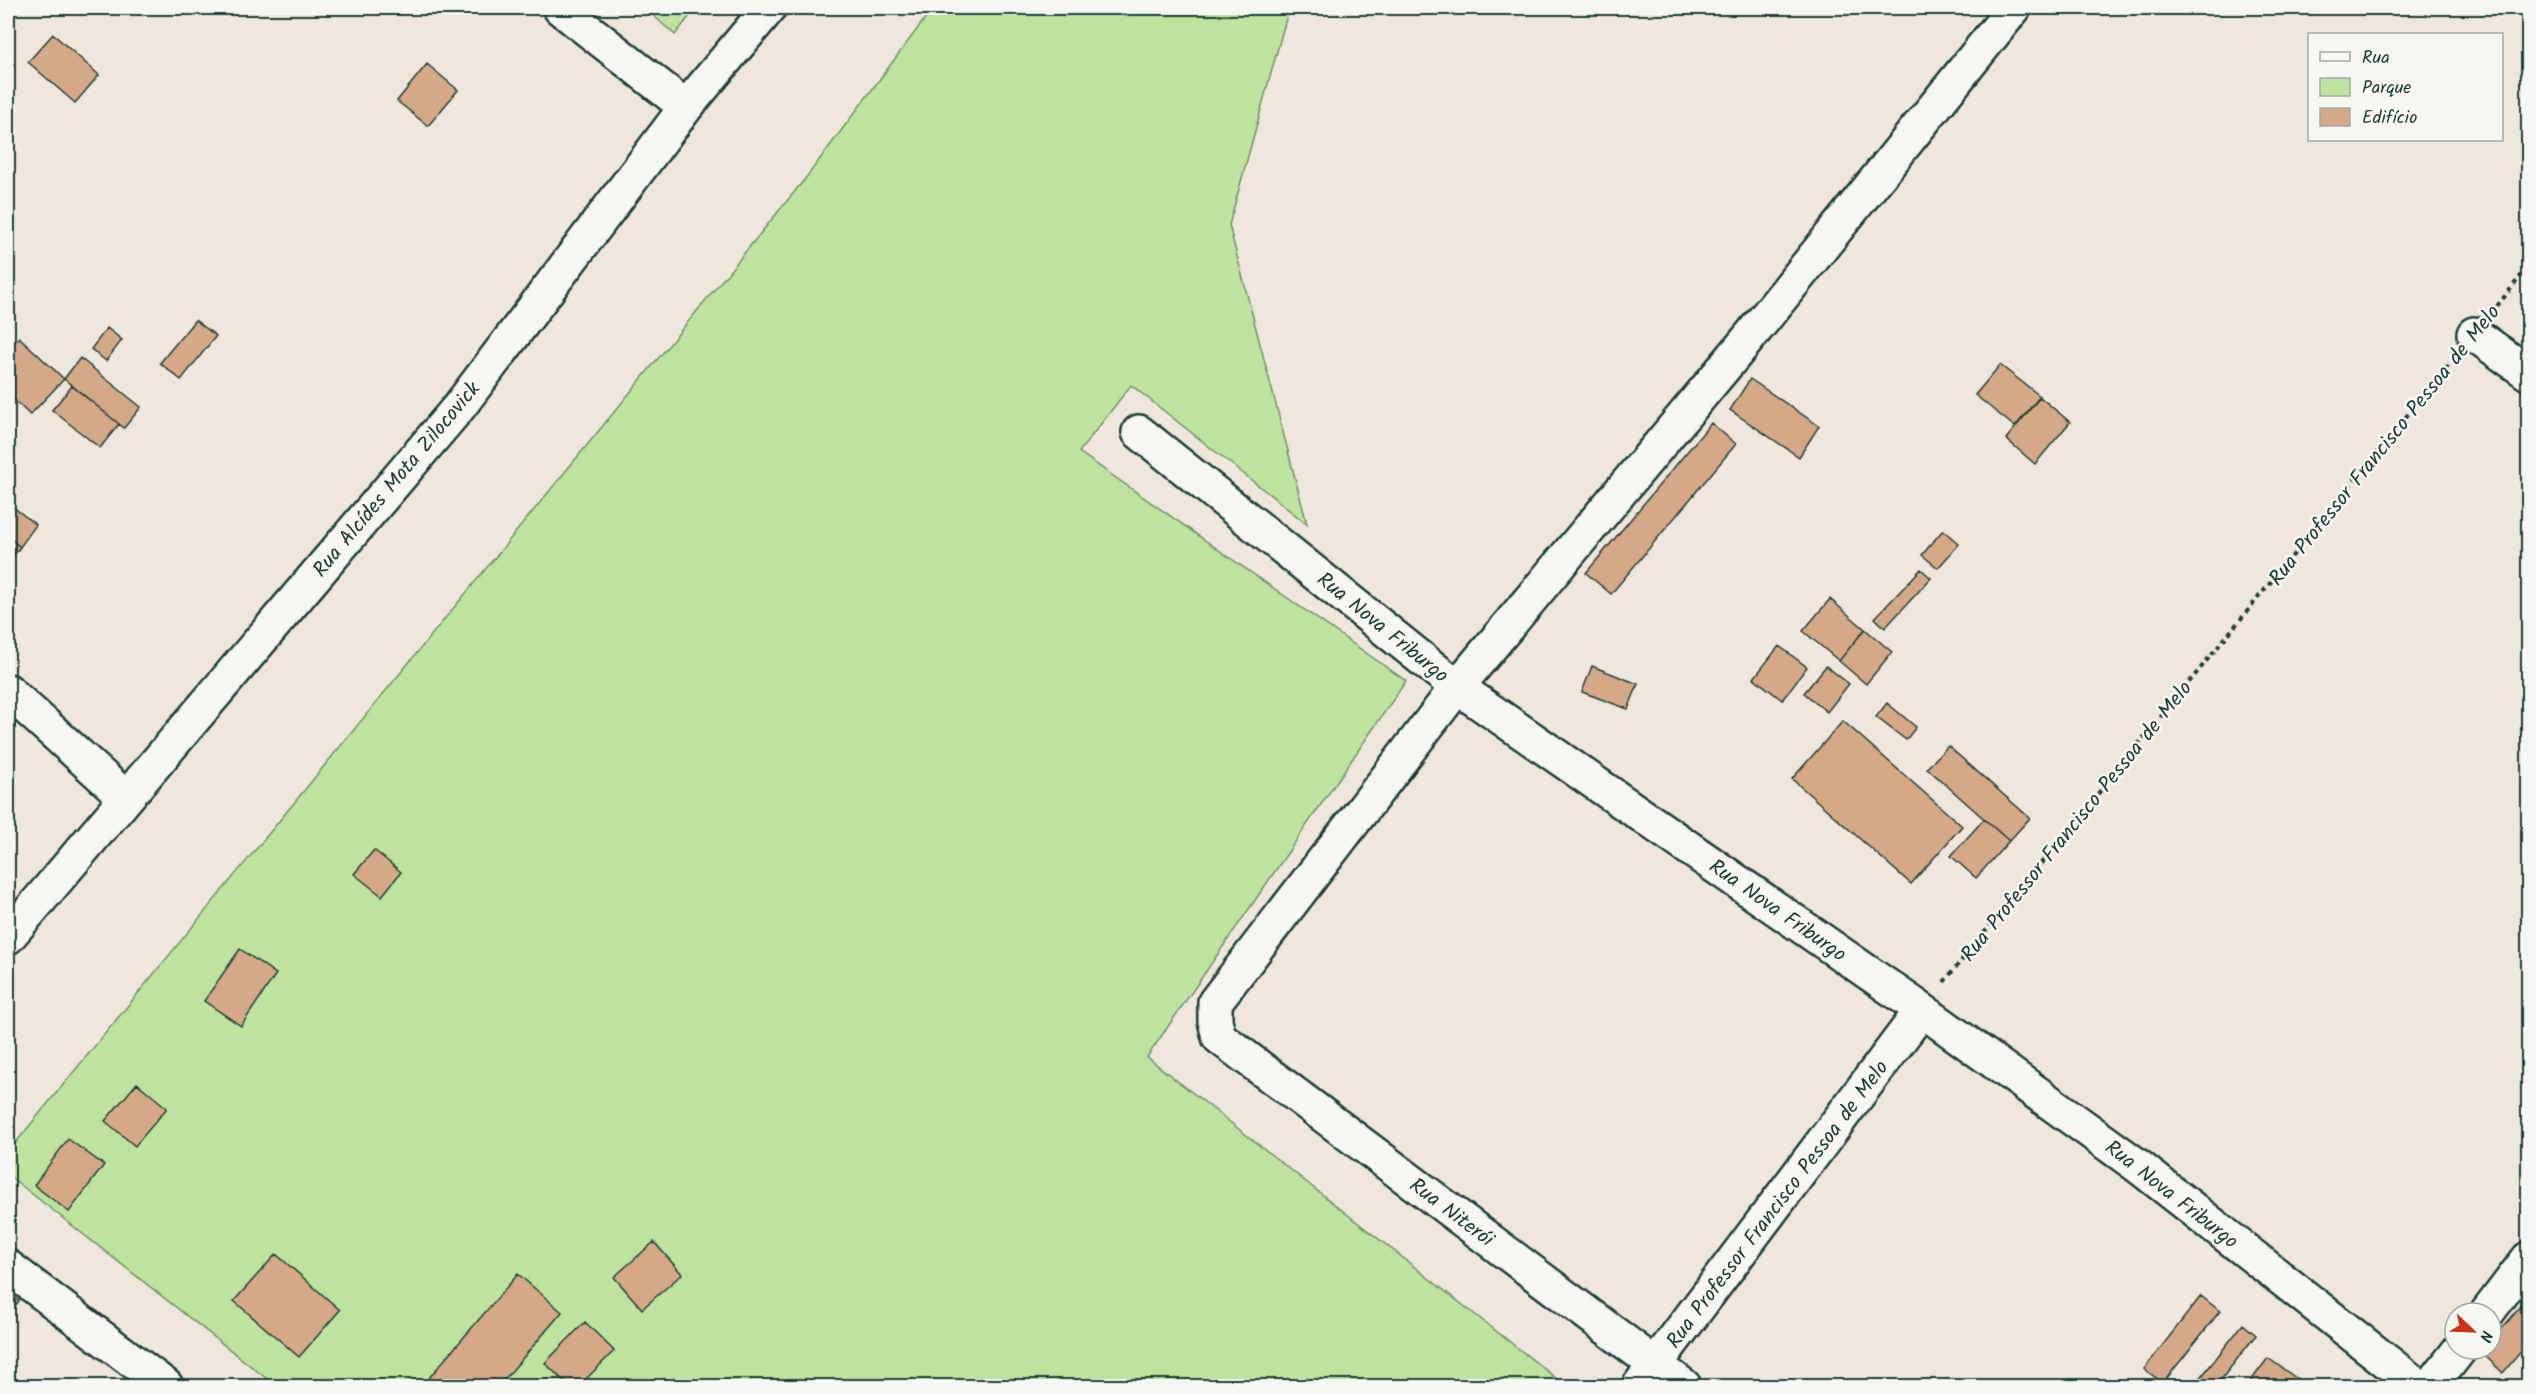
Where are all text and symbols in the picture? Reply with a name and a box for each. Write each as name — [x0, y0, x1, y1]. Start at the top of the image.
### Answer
legend — [2308, 33, 2503, 141]
text: Rua — [2362, 44, 2390, 73]
text: Parque — [2362, 74, 2411, 103]
text: Edifício — [2362, 104, 2417, 133]
street label: Rua Professor Francisco Pessoa de Melo — [2261, 298, 2509, 594]
street label: Rua Alcídes Mota Zilocovick — [305, 375, 489, 585]
street label: Rua Nova Friburgo — [1309, 564, 1455, 692]
street label: Rua Professor Francisco Pessoa de Melo — [1953, 674, 2201, 970]
street label: Rua Nova Friburgo — [1701, 851, 1853, 971]
street label: Rua Professor Francisco Pessoa de Melo — [1659, 1054, 1898, 1356]
street label: Rua Nova Friburgo — [2097, 1132, 2245, 1258]
street label: Rua Niterói — [1402, 1170, 1501, 1257]
north arrow — [2443, 1301, 2503, 1361]
text: N — [2472, 1327, 2499, 1346]

